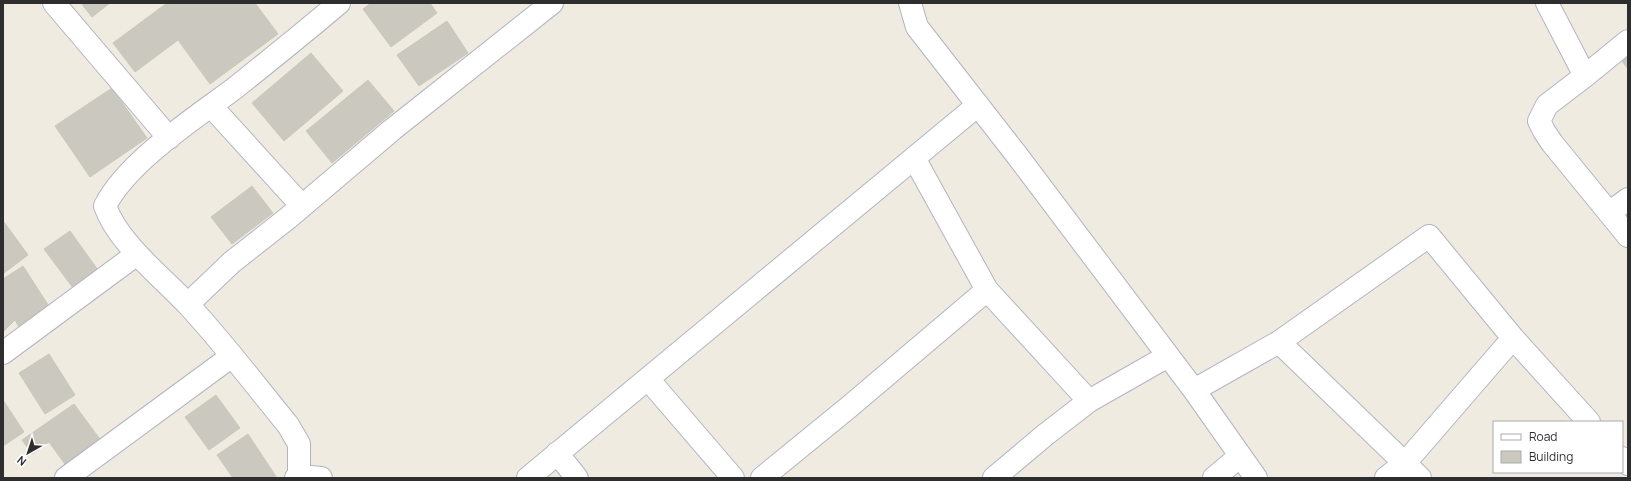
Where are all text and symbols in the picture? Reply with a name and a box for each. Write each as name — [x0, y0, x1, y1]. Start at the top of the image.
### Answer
legend — [1493, 421, 1623, 473]
text: Road — [1529, 428, 1557, 445]
north arrow — [8, 433, 48, 473]
text: Building — [1529, 448, 1573, 465]
text: N — [14, 453, 29, 469]

